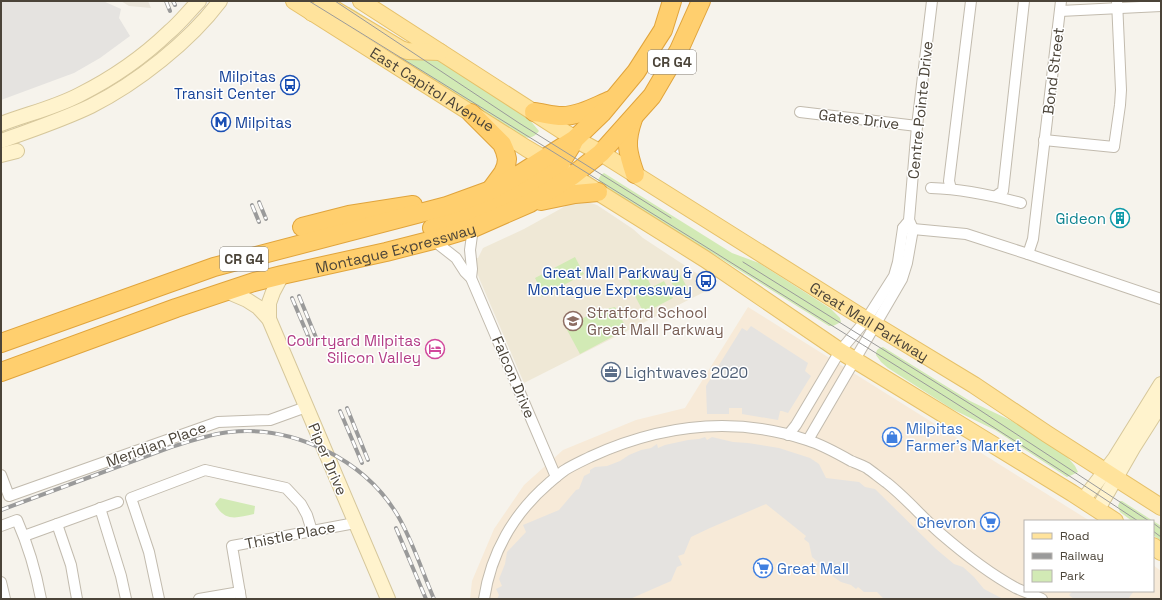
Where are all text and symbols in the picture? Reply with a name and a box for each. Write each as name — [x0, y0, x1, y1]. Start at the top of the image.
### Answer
street label: Bond Street — [1038, 26, 1068, 116]
street label: Centre Pointe Drive — [903, 40, 937, 180]
street label: East Capitol Avenue — [367, 42, 498, 135]
road number: CR G4 — [648, 50, 696, 74]
place label: Milpitas Transit Center — [174, 67, 276, 103]
bus stop icon: Milpitas Transit Center — [279, 74, 301, 96]
street label: Gates Drive — [818, 105, 901, 133]
metro station icon: Milpitas — [210, 111, 232, 133]
place label: Milpitas — [235, 113, 292, 132]
building icon: Gideon — [1109, 207, 1131, 229]
place label: Gideon — [1055, 209, 1106, 228]
street label: Montague Expressway — [313, 218, 478, 277]
road number: CR G4 — [220, 247, 268, 271]
place label: Great Mall Parkway & Montague Expressway — [527, 263, 692, 299]
bus stop icon: Great Mall Parkway & Montague Expressway — [695, 270, 717, 292]
street label: Great Mall Parkway — [806, 277, 933, 365]
place label: Stratford School Great Mall Parkway — [587, 303, 724, 339]
school or university icon: Stratford School Great Mall Parkway — [562, 310, 584, 332]
place label: Courtyard Milpitas Silicon Valley — [287, 331, 421, 367]
street label: Falcon Drive — [488, 333, 540, 421]
hotel icon: Courtyard Milpitas Silicon Valley — [424, 338, 446, 360]
office icon: Lightwaves 2020 — [600, 361, 622, 383]
place label: Lightwaves 2020 — [625, 363, 748, 382]
street label: Meridian Place — [103, 417, 209, 471]
place label: Milpitas Farmer's Market — [906, 419, 1022, 455]
street label: Piper Drive — [304, 420, 352, 498]
shop icon: Milpitas Farmer's Market — [881, 426, 903, 448]
supermarket icon: Chevron — [979, 511, 1001, 533]
place label: Chevron — [917, 513, 976, 532]
street label: Thistle Place — [243, 517, 337, 553]
legend — [1024, 520, 1154, 592]
text: Road — [1060, 528, 1089, 544]
text: Railway — [1060, 548, 1104, 564]
supermarket icon: Great Mall — [752, 557, 774, 579]
place label: Great Mall — [777, 559, 849, 578]
text: Park — [1060, 568, 1085, 584]

